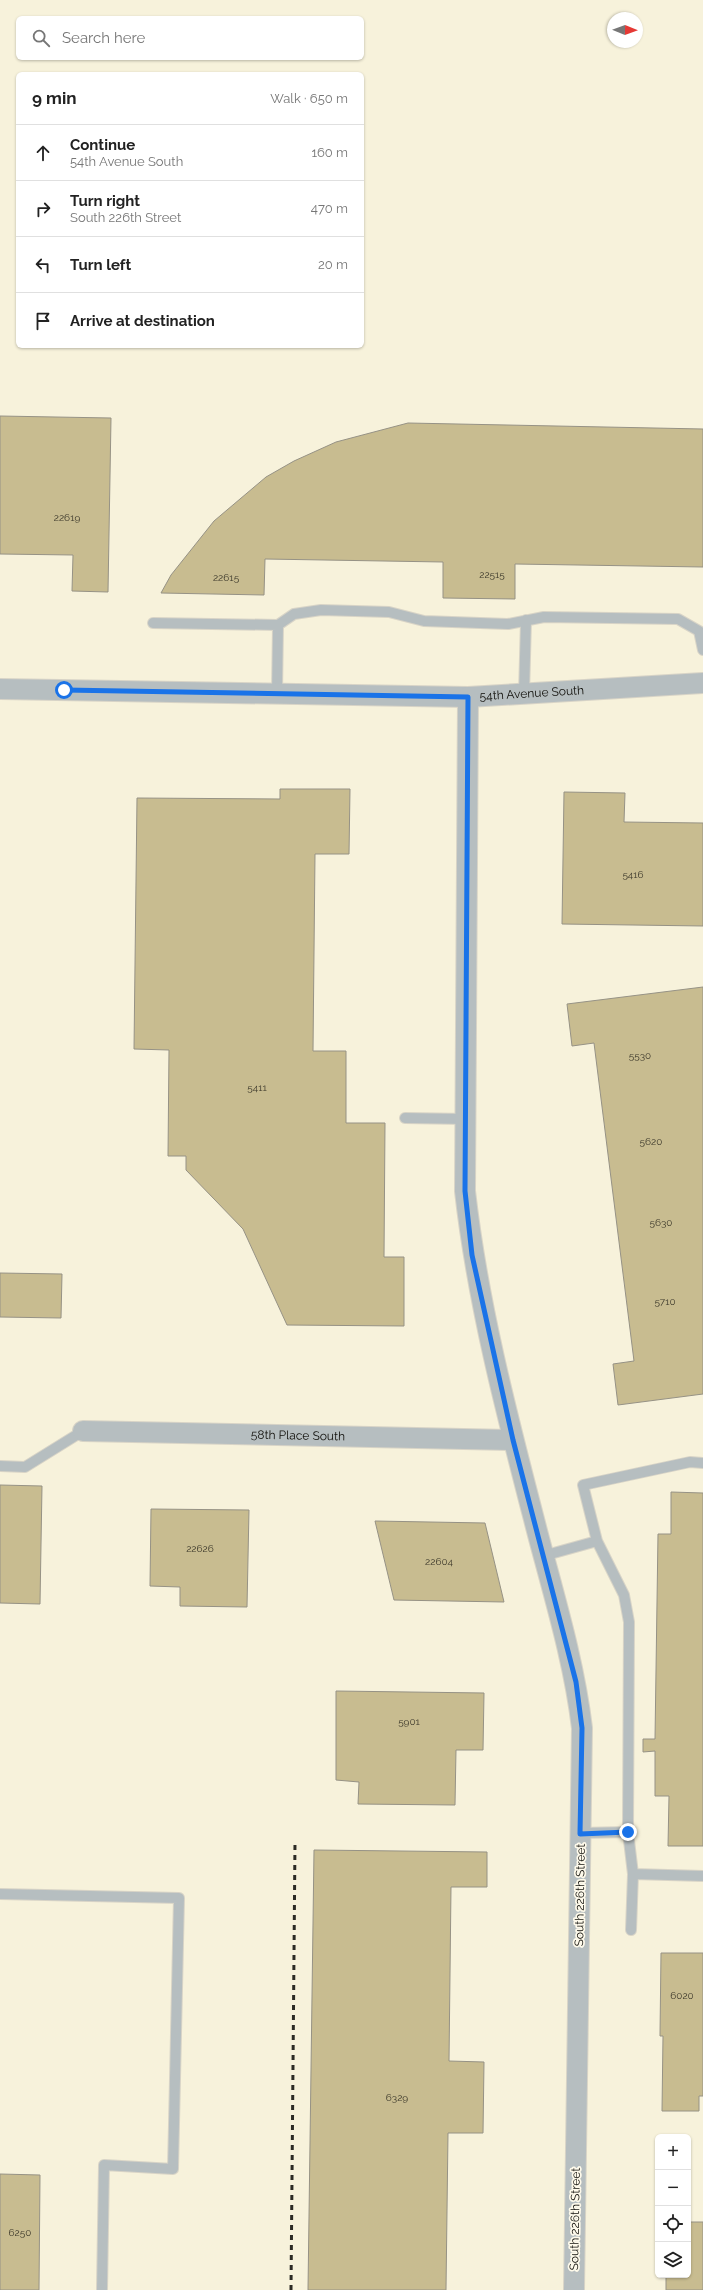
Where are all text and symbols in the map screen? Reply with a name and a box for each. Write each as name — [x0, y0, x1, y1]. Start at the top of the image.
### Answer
north arrow — [607, 12, 643, 48]
search box — [16, 16, 364, 60]
icon: search — [30, 27, 52, 49]
text: Search here — [62, 29, 145, 47]
text: 9 min — [32, 88, 77, 108]
text: Walk · 650 m — [270, 91, 348, 106]
text: Continue — [70, 136, 135, 154]
icon: ahead — [32, 142, 54, 164]
text: 160 m — [311, 145, 348, 160]
text: 54th Avenue South — [70, 154, 183, 169]
text: Turn right — [70, 192, 140, 210]
icon: right — [32, 198, 54, 220]
text: 470 m — [311, 201, 348, 216]
text: South 226th Street — [70, 210, 181, 225]
icon: left — [32, 254, 54, 276]
text: Turn left — [70, 256, 131, 274]
text: 20 m — [318, 257, 348, 272]
icon: arrive — [32, 310, 54, 332]
text: Arrive at destination — [70, 312, 215, 330]
house number: 22619 — [54, 512, 80, 523]
house number: 22515 — [479, 569, 505, 580]
house number: 22615 — [213, 572, 240, 583]
route start — [55, 681, 73, 699]
street label: 54th Avenue South — [479, 683, 584, 703]
house number: 5416 — [622, 869, 644, 880]
house number: 5530 — [629, 1050, 651, 1061]
house number: 5411 — [247, 1082, 267, 1093]
house number: 5620 — [640, 1136, 662, 1147]
house number: 5630 — [650, 1217, 672, 1228]
house number: 5710 — [654, 1296, 676, 1307]
street label: 58th Place South — [251, 1428, 345, 1443]
house number: 22626 — [186, 1543, 214, 1554]
house number: 22604 — [425, 1556, 454, 1567]
house number: 5901 — [398, 1716, 421, 1727]
route end — [619, 1823, 637, 1841]
street label: South 226th Street — [572, 1844, 588, 1946]
house number: 6020 — [670, 1990, 694, 2001]
house number: 6329 — [386, 2092, 408, 2103]
map controls — [655, 2134, 691, 2278]
button: + — [655, 2134, 691, 2170]
street label: South 226th Street — [567, 2168, 583, 2270]
button: − — [655, 2170, 691, 2206]
button: locate — [655, 2206, 691, 2242]
house number: 6250 — [9, 2227, 31, 2238]
button: layers — [655, 2242, 691, 2278]

